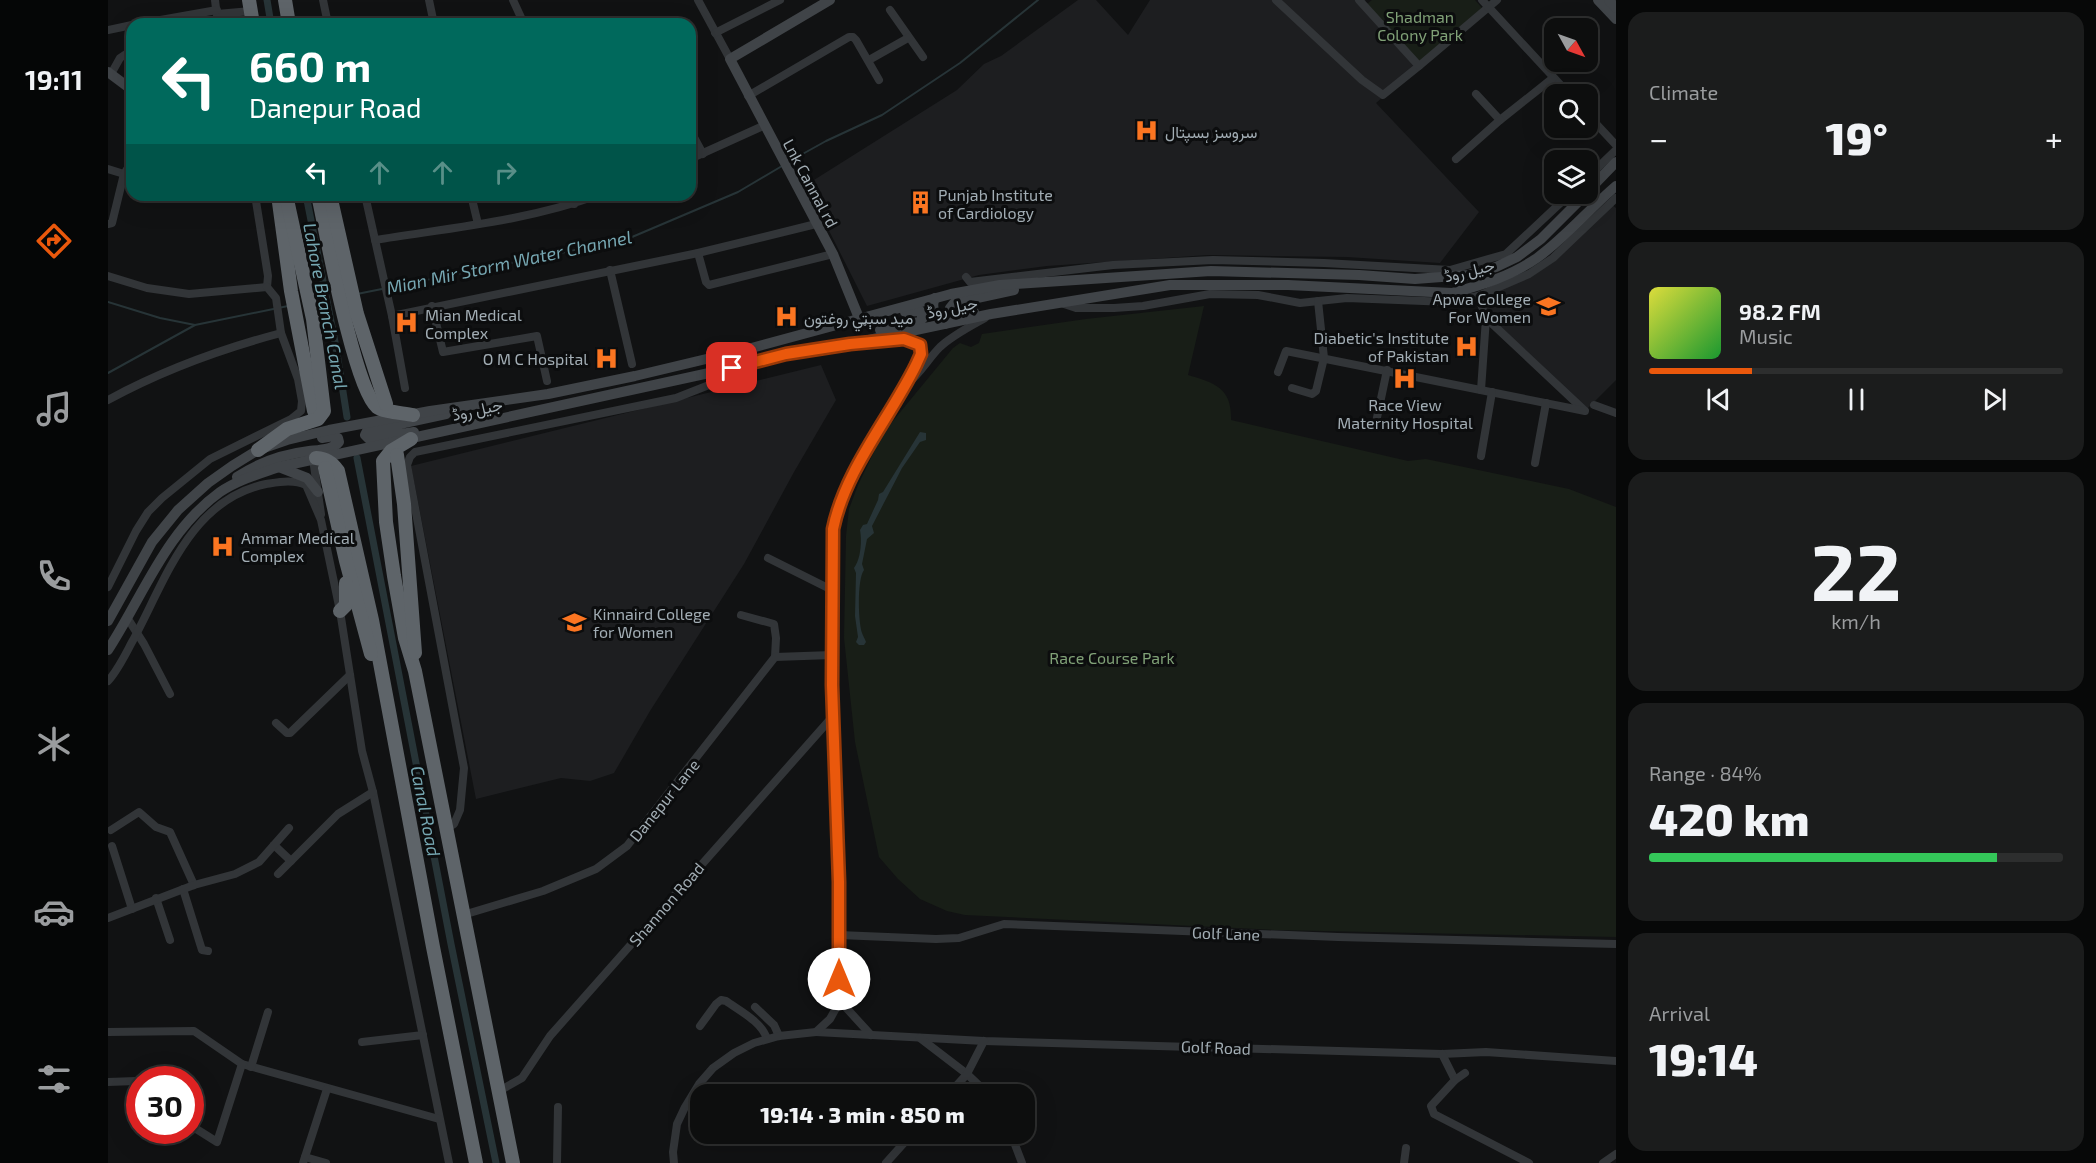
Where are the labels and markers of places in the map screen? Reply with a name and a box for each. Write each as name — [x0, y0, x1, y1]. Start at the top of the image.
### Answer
hospital icon: سروسز ہسپتال — [1134, 118, 1160, 144]
place label: سروسز ہسپتال — [1165, 122, 1257, 144]
place label: Punjab Institute of Cardiology — [938, 185, 1053, 222]
building icon: Punjab Institute of Cardiology — [907, 190, 933, 216]
place label: Apwa College For Women — [1433, 289, 1531, 326]
school or university icon: Apwa College For Women — [1536, 294, 1562, 320]
hospital icon: مید سېټي روغتون — [773, 304, 799, 330]
place label: Mian Medical Complex — [425, 305, 522, 342]
place label: مید سېټي روغتون — [804, 308, 913, 332]
hospital icon: Mian Medical Complex — [394, 310, 420, 336]
place label: Diabetic's Institute of Pakistan — [1313, 328, 1449, 365]
hospital icon: Diabetic's Institute of Pakistan — [1454, 333, 1480, 359]
pin — [706, 342, 757, 393]
hospital icon: O M C Hospital — [593, 345, 619, 371]
place label: O M C Hospital — [483, 349, 588, 368]
hospital icon: Race View Maternity Hospital — [1392, 366, 1418, 392]
place label: Race View Maternity Hospital — [1337, 395, 1473, 432]
place label: Ammar Medical Complex — [241, 528, 355, 565]
hospital icon: Ammar Medical Complex — [210, 533, 236, 559]
place label: Kinnaird College for Women — [593, 604, 711, 641]
school or university icon: Kinnaird College for Women — [562, 609, 588, 635]

